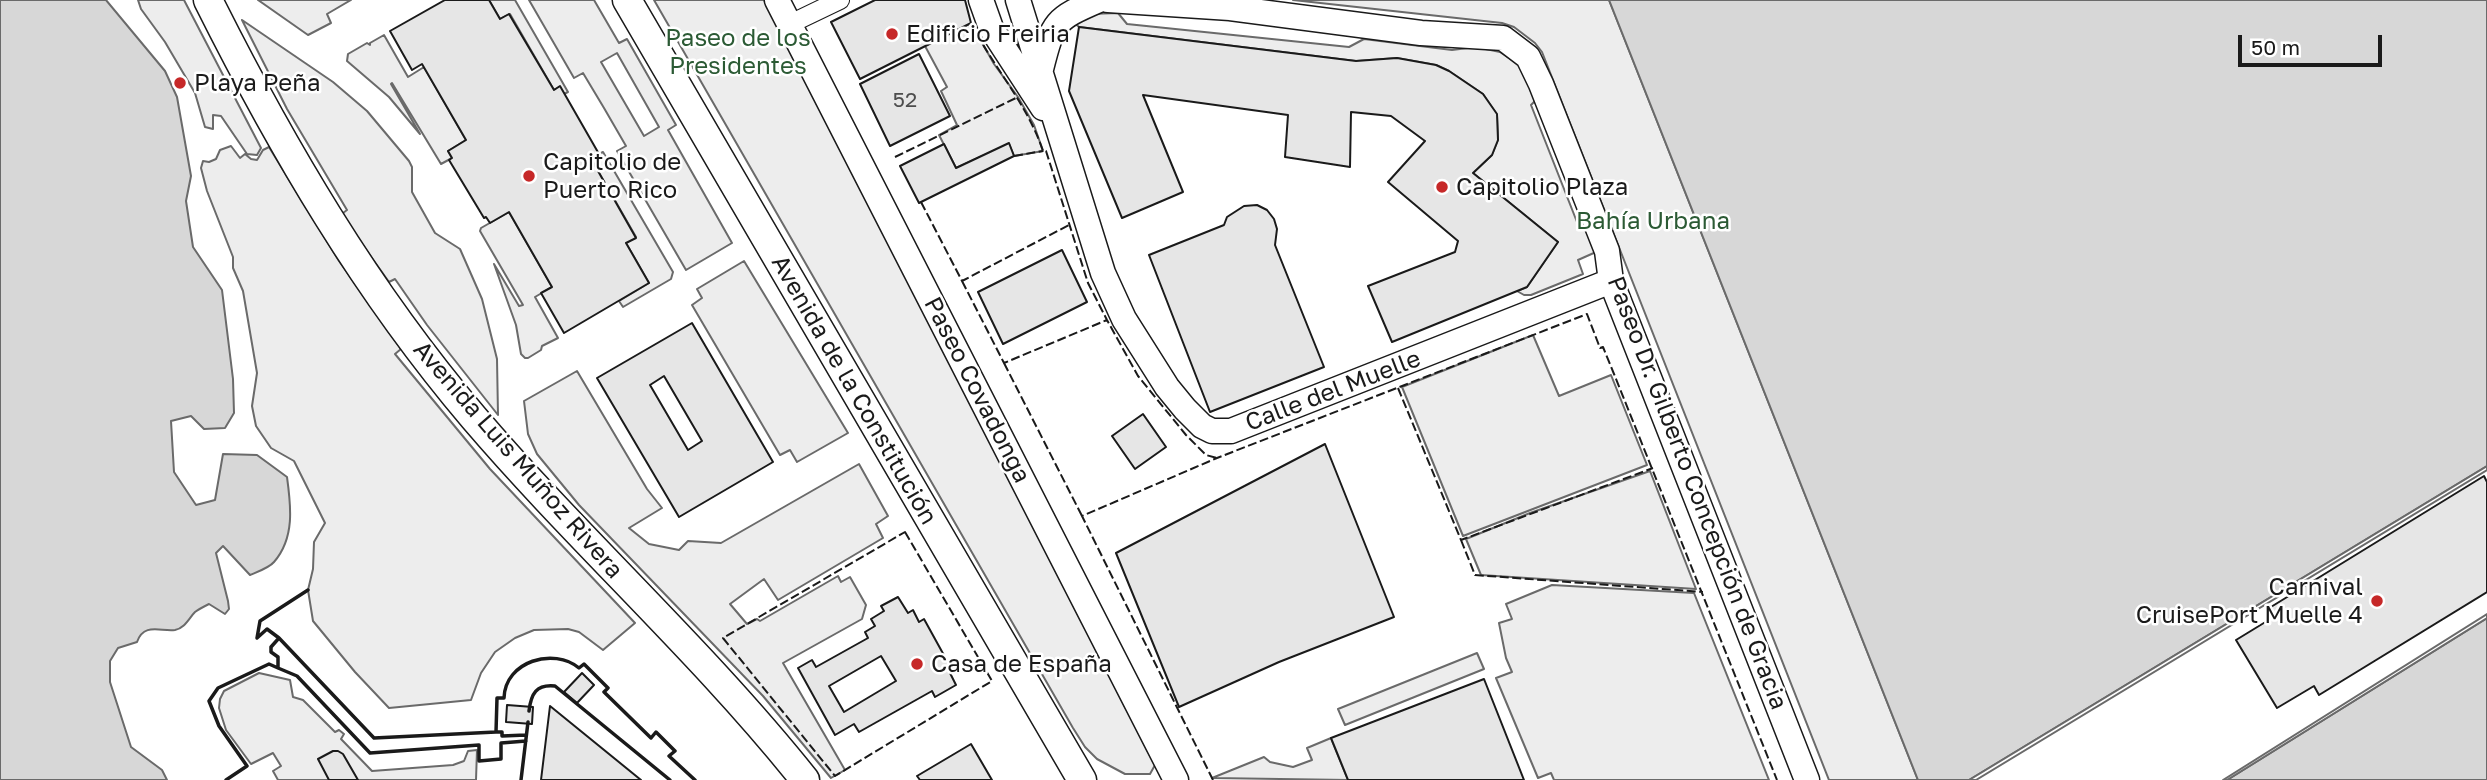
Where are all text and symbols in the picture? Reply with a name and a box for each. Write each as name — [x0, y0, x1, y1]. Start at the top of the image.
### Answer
place label: Edificio Freiria — [906, 20, 1070, 48]
scale bar — [2242, 21, 2386, 65]
park label: Paseo de los Presidentes — [665, 24, 811, 80]
marker: Edificio Freiria — [884, 26, 900, 42]
text: 50 m — [2251, 34, 2300, 60]
place label: Playa Peña — [194, 69, 320, 97]
marker: Playa Peña — [172, 75, 188, 91]
house number: 52 — [893, 87, 917, 113]
place label: Capitolio de Puerto Rico — [543, 148, 681, 204]
marker: Capitolio de Puerto Rico — [521, 168, 537, 184]
place label: Capitolio Plaza — [1456, 173, 1628, 201]
marker: Capitolio Plaza — [1434, 179, 1450, 195]
park label: Bahía Urbana — [1576, 207, 1730, 235]
street label: Avenida de la Constitución — [765, 250, 943, 530]
street label: Paseo Dr. Gilberto Concepción de Gracia — [1601, 272, 1793, 714]
street label: Paseo Covadonga — [918, 292, 1036, 488]
street label: Avenida Luis Muñoz Rivera — [407, 336, 629, 584]
street label: Calle del Muelle — [1241, 344, 1425, 438]
place label: Carnival CruisePort Muelle 4 — [2136, 573, 2363, 629]
marker: Carnival CruisePort Muelle 4 — [2369, 593, 2385, 609]
place label: Casa de España — [931, 650, 1112, 678]
marker: Casa de España — [909, 656, 925, 672]

